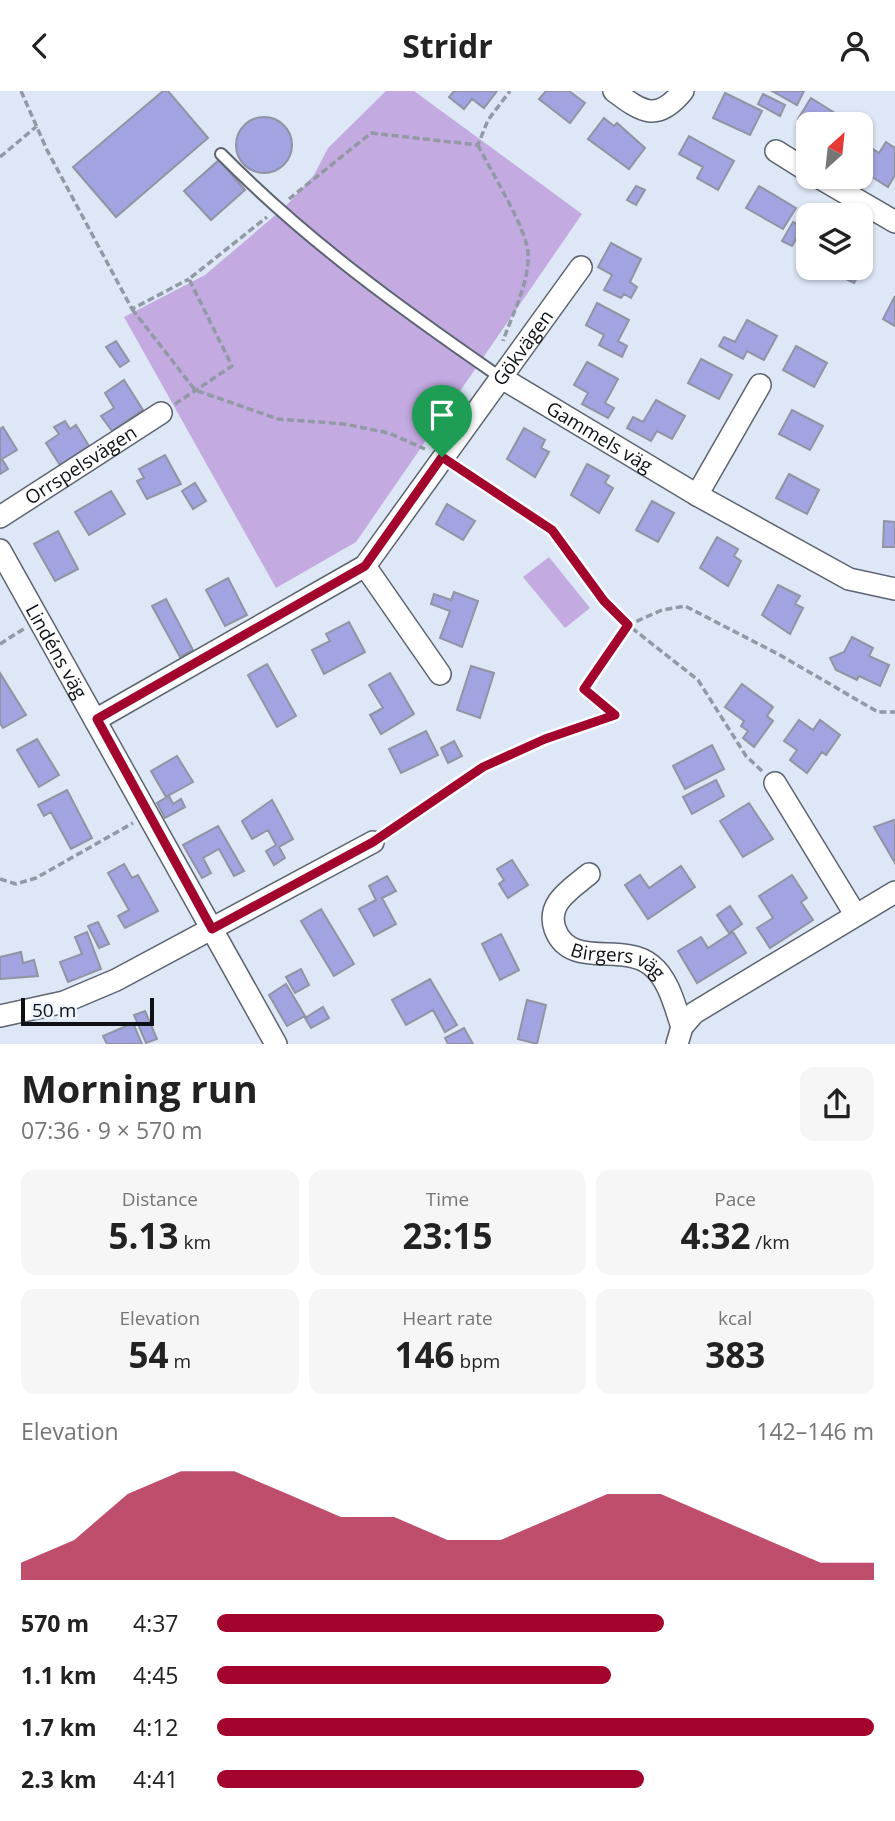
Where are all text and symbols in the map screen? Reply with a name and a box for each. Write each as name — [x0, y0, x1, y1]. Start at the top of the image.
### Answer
text: Stridr — [402, 24, 493, 67]
icon: back — [21, 27, 59, 65]
icon: person — [836, 27, 874, 65]
north arrow — [796, 112, 873, 189]
map controls — [796, 112, 873, 280]
button: layers — [796, 203, 873, 280]
street label: Gökvägen — [486, 304, 559, 391]
pin — [412, 385, 472, 457]
street label: Gammels väg — [542, 395, 657, 478]
icon: arrive — [423, 396, 461, 434]
street label: Orrspelsvägen — [20, 419, 142, 511]
street label: Lindéns väg — [20, 599, 93, 703]
street label: Birgers väg — [568, 936, 672, 985]
scale bar — [21, 995, 154, 1027]
text: 50 m — [32, 997, 76, 1023]
text: Morning run — [21, 1062, 258, 1114]
button: share — [800, 1067, 874, 1141]
text: 07:36 · 9 × 570 m — [21, 1114, 203, 1146]
text: Distance — [122, 1186, 198, 1212]
text: Time — [426, 1186, 469, 1212]
text: Pace — [714, 1186, 756, 1212]
text: 5.13 — [109, 1212, 179, 1259]
text: 23:15 — [402, 1212, 493, 1259]
text: 4:32 — [680, 1212, 750, 1259]
text: km — [179, 1229, 211, 1255]
text: /km — [750, 1229, 790, 1255]
text: Elevation — [119, 1305, 200, 1331]
text: Heart rate — [402, 1305, 493, 1331]
text: kcal — [718, 1305, 752, 1331]
text: 54 — [129, 1331, 169, 1378]
text: 146 — [395, 1331, 455, 1378]
text: 383 — [705, 1331, 765, 1378]
text: m — [169, 1348, 191, 1374]
text: bpm — [455, 1348, 500, 1374]
text: Elevation — [21, 1415, 119, 1447]
text: 142–146 m — [756, 1415, 874, 1447]
text: 570 m — [21, 1607, 89, 1639]
text: 4:37 — [133, 1607, 179, 1639]
text: 1.1 km — [21, 1659, 97, 1691]
text: 4:45 — [133, 1659, 179, 1691]
text: 1.7 km — [21, 1711, 97, 1743]
text: 4:12 — [133, 1711, 179, 1743]
text: 2.3 km — [21, 1763, 97, 1795]
text: 4:41 — [133, 1763, 179, 1795]

